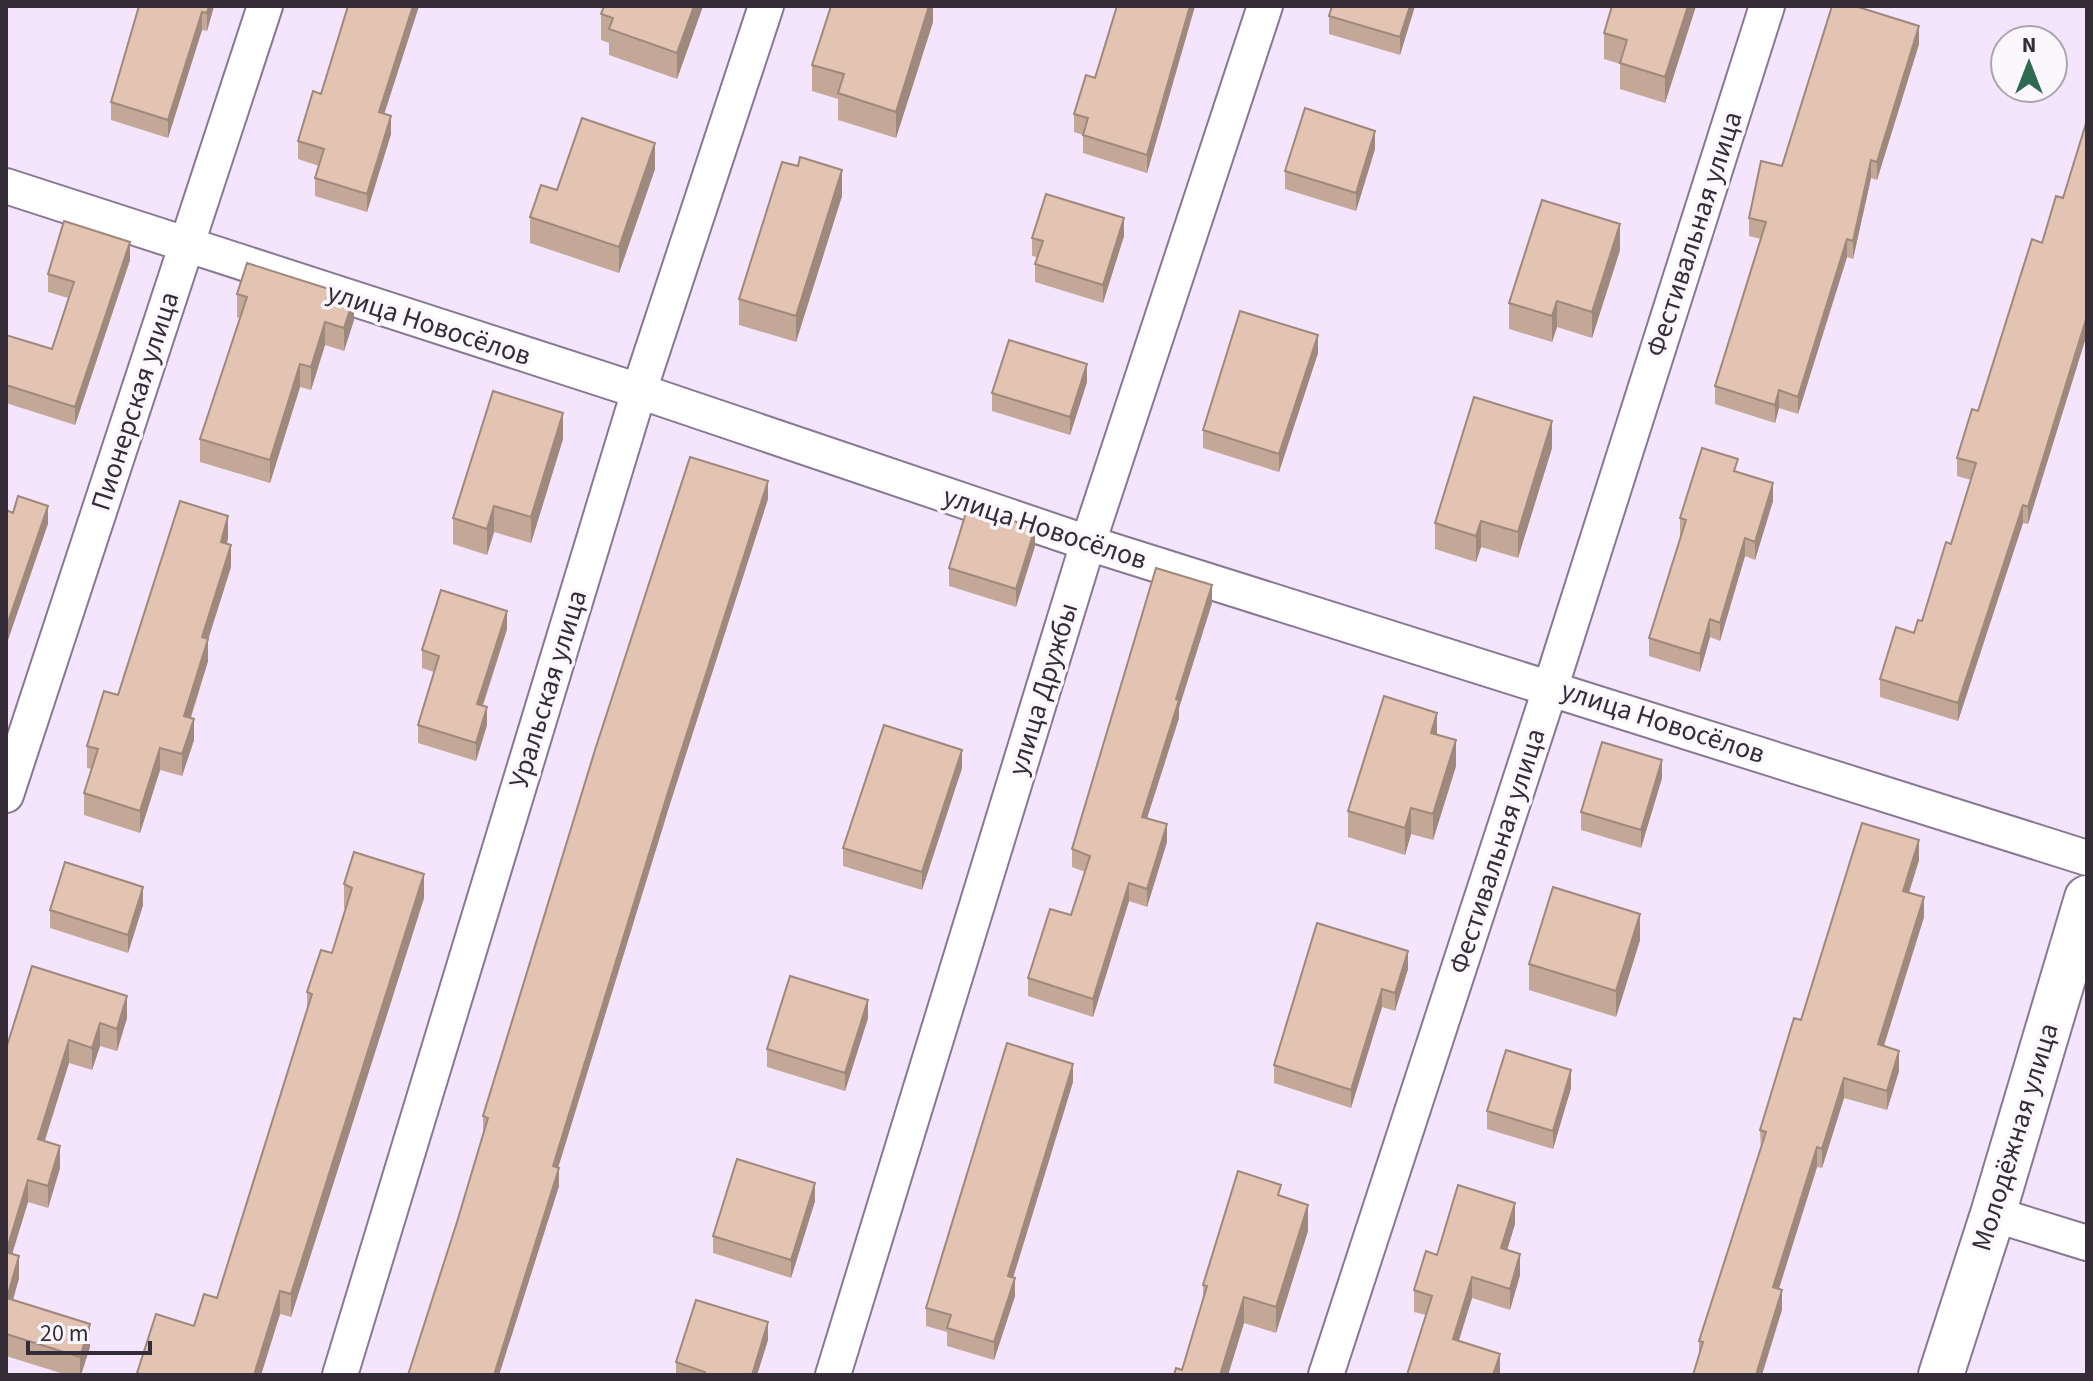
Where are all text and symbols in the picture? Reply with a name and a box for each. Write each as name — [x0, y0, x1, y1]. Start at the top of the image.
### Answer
north arrow — [1989, 24, 2069, 104]
text: N — [2022, 29, 2036, 61]
street label: Фестивальная улица — [1635, 106, 1753, 362]
street label: улица Новосёлов — [322, 272, 536, 376]
street label: Пионерская улица — [81, 286, 189, 516]
street label: улица Новосёлов — [938, 476, 1152, 580]
street label: Уральская улица — [499, 585, 597, 793]
street label: улица Дружбы — [998, 598, 1088, 780]
street label: улица Новосёлов — [1556, 670, 1770, 774]
street label: Фестивальная улица — [1438, 723, 1556, 979]
street label: Молодёжная улица — [1961, 1018, 2069, 1256]
scale bar — [28, 1305, 150, 1355]
text: 20 m — [40, 1316, 89, 1351]

